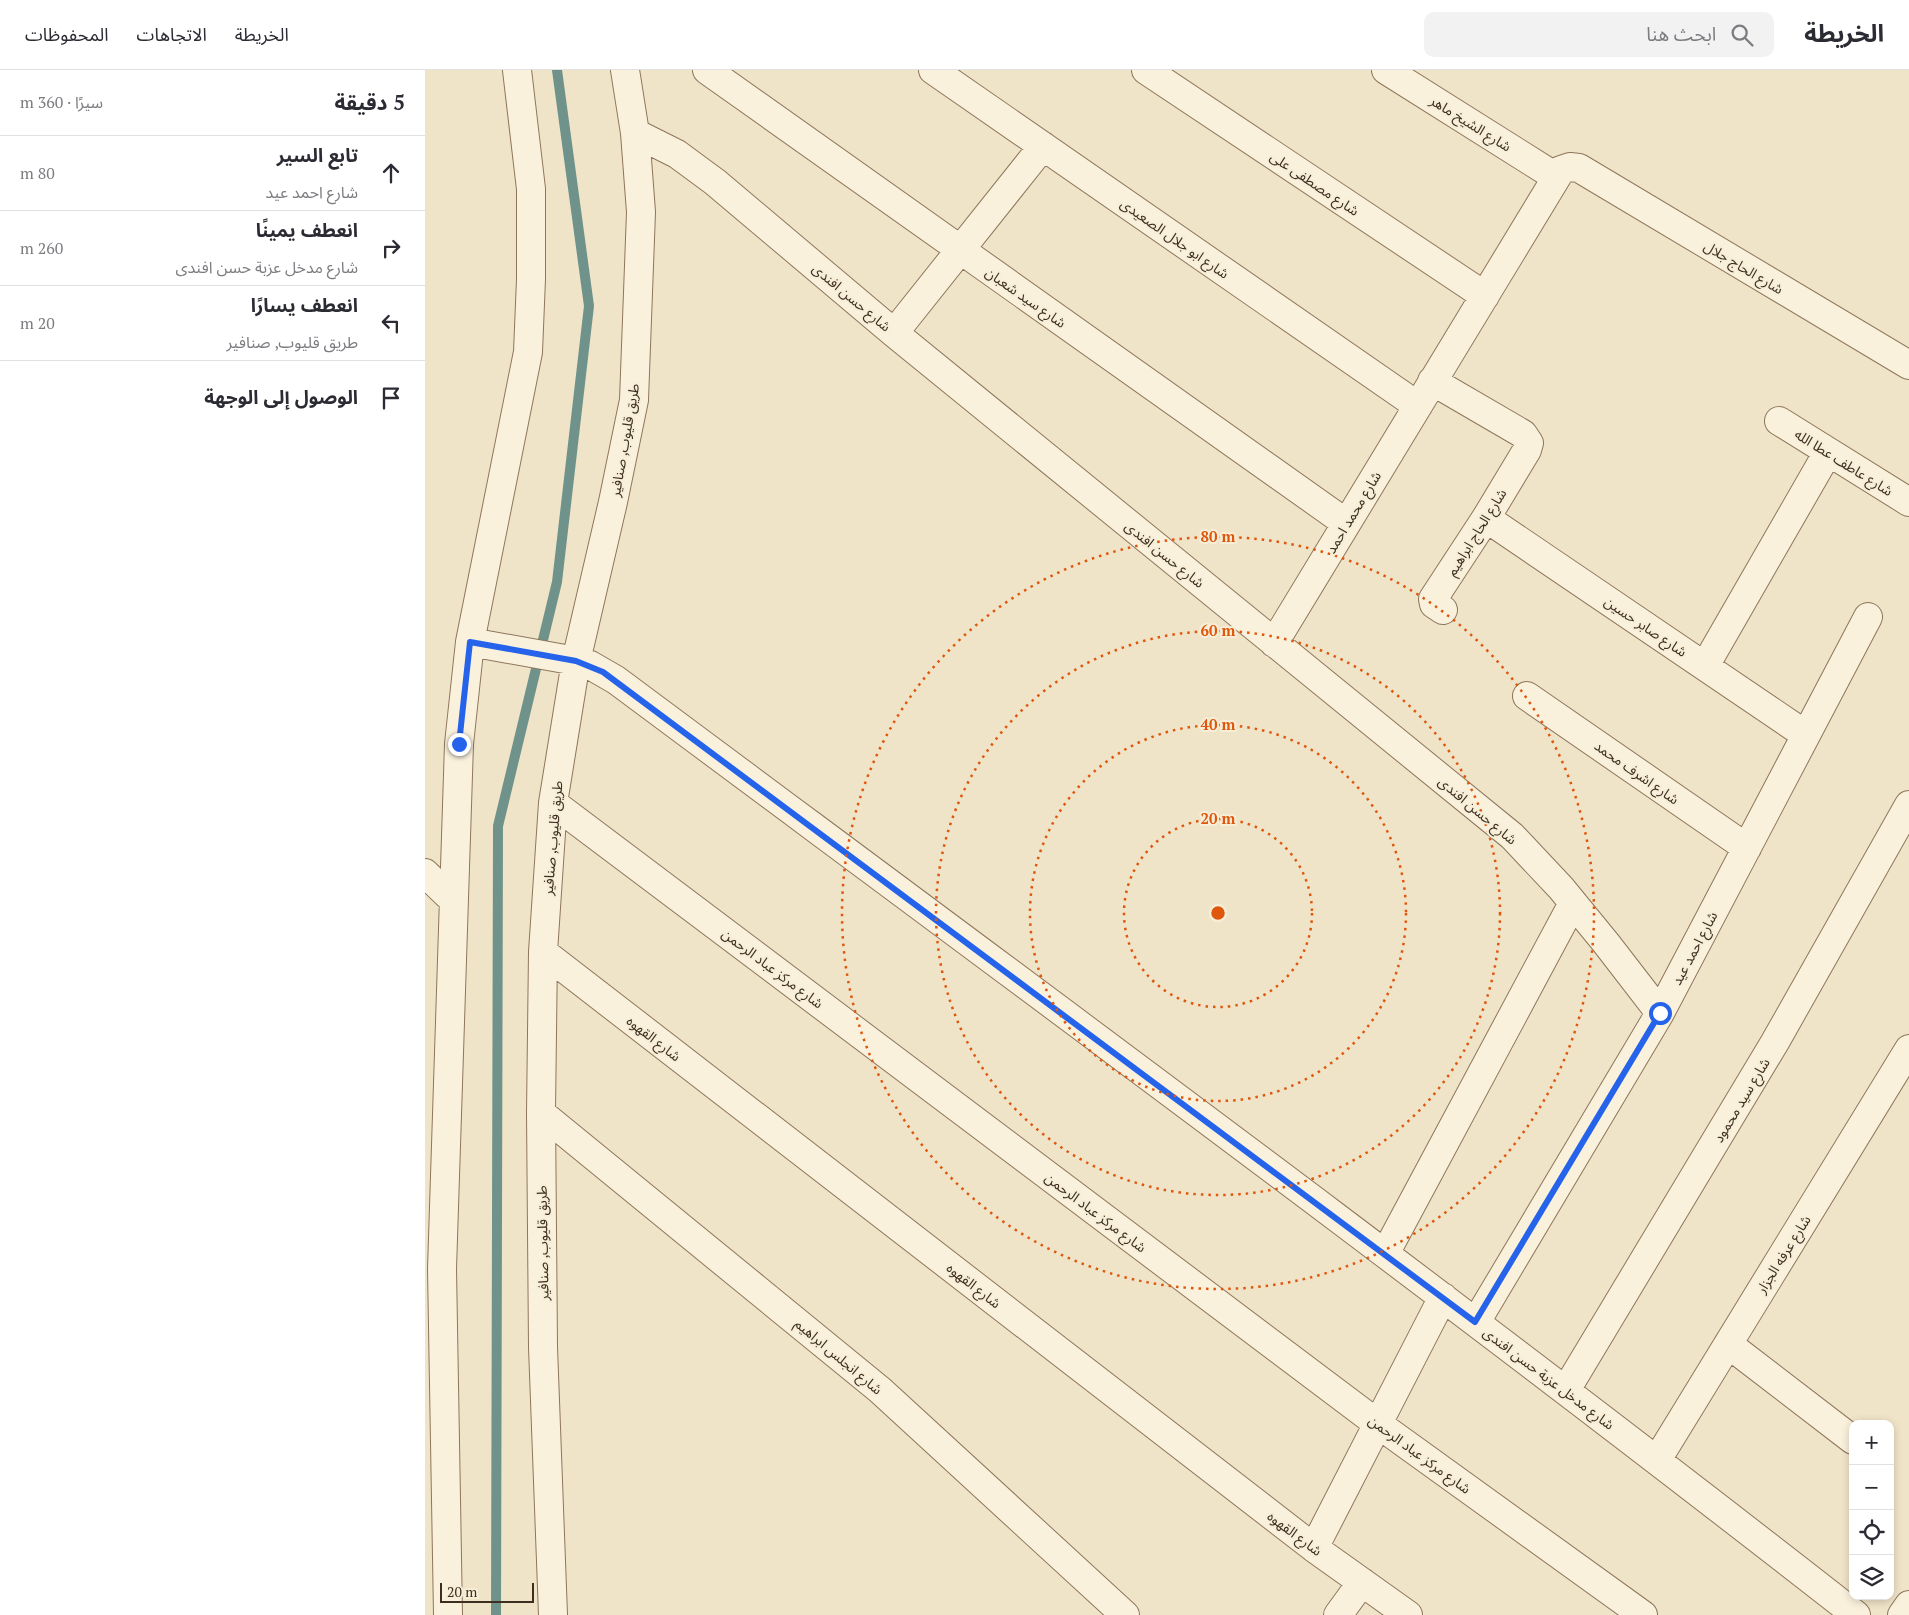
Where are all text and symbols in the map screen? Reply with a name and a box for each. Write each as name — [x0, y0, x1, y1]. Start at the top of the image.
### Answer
search box — [1424, 12, 1774, 57]
text: الخريطة — [1804, 17, 1884, 49]
text: ابحث هنا — [1646, 21, 1716, 46]
icon: search — [1728, 21, 1756, 49]
text: المحفوظات — [25, 22, 109, 46]
text: الاتجاهات — [137, 22, 207, 46]
text: الخريطة — [235, 22, 289, 46]
text: 5 دقيقة — [335, 88, 405, 116]
street label: شارع الشيخ ماهر — [1425, 90, 1515, 157]
text: سيرًا · 360 m — [20, 91, 103, 113]
text: تابع السير — [277, 142, 358, 167]
street label: شارع مصطفى على — [1266, 146, 1363, 221]
icon: ahead — [377, 159, 405, 187]
text: 80 m — [20, 162, 55, 184]
text: شارع احمد عيد — [266, 181, 358, 203]
street label: شارع ابو جلال الصعيدى — [1116, 193, 1233, 284]
text: انعطف يمينًا — [256, 217, 358, 242]
icon: right — [377, 234, 405, 262]
street label: شارع الحاج جلال — [1700, 236, 1787, 300]
text: 260 m — [20, 237, 63, 259]
text: شارع مدخل عزبة حسن افندى — [175, 256, 358, 278]
street label: شارع حسن افندى — [807, 259, 895, 337]
street label: شارع سيد شعبان — [981, 262, 1070, 334]
text: انعطف يسارًا — [251, 292, 358, 317]
icon: left — [377, 309, 405, 337]
text: 20 m — [20, 312, 55, 334]
text: طريق قليوب, صنافير — [227, 331, 358, 353]
street label: طريق قليوب, صنافير — [604, 382, 644, 499]
text: الوصول إلى الوجهة — [204, 384, 358, 409]
icon: arrive — [377, 384, 405, 412]
street label: شارع عاطف عطا الله — [1790, 424, 1897, 502]
street label: شارع محمد احمد — [1321, 467, 1387, 558]
street label: شارع الحاج ابراهيم — [1442, 485, 1512, 580]
street label: شارع حسن افندى — [1120, 516, 1209, 593]
text: 80 m — [1201, 526, 1236, 546]
street label: شارع صابر حسين — [1600, 591, 1691, 662]
text: 60 m — [1201, 620, 1236, 640]
text: 40 m — [1201, 714, 1236, 734]
route end — [448, 733, 471, 756]
street label: شارع اشرف محمد — [1590, 736, 1683, 810]
street label: شارع حسن افندى — [1433, 772, 1521, 850]
street label: طريق قليوب, صنافير — [537, 780, 567, 897]
text: 20 m — [1201, 808, 1236, 828]
centre of rings — [1209, 904, 1227, 922]
street label: شارع احمد عيد — [1667, 908, 1723, 989]
street label: شارع مركز عباد الرحمن — [717, 924, 828, 1014]
route start — [1649, 1002, 1672, 1025]
street label: شارع القهوه — [622, 1011, 685, 1067]
street label: شارع سيد محمود — [1708, 1054, 1775, 1147]
street label: شارع مركز عباد الرحمن — [1040, 1168, 1151, 1258]
street label: طريق قليوب, صنافير — [531, 1185, 554, 1302]
street label: شارع عرفه الجزار — [1751, 1211, 1816, 1299]
street label: شارع القهوه — [942, 1258, 1005, 1314]
street label: شارع انجلس ابراهيم — [790, 1314, 887, 1400]
street label: شارع مدخل عزبة حسن افندى — [1478, 1322, 1619, 1435]
street label: شارع مركز عباد الرحمن — [1364, 1410, 1475, 1499]
map controls — [1849, 1420, 1894, 1600]
button: + — [1849, 1420, 1894, 1465]
button: − — [1849, 1465, 1894, 1510]
street label: شارع القهوه — [1263, 1506, 1326, 1561]
button: locate — [1849, 1510, 1894, 1555]
button: layers — [1849, 1555, 1894, 1600]
scale bar — [440, 1580, 534, 1603]
text: 20 m — [447, 1582, 477, 1601]

